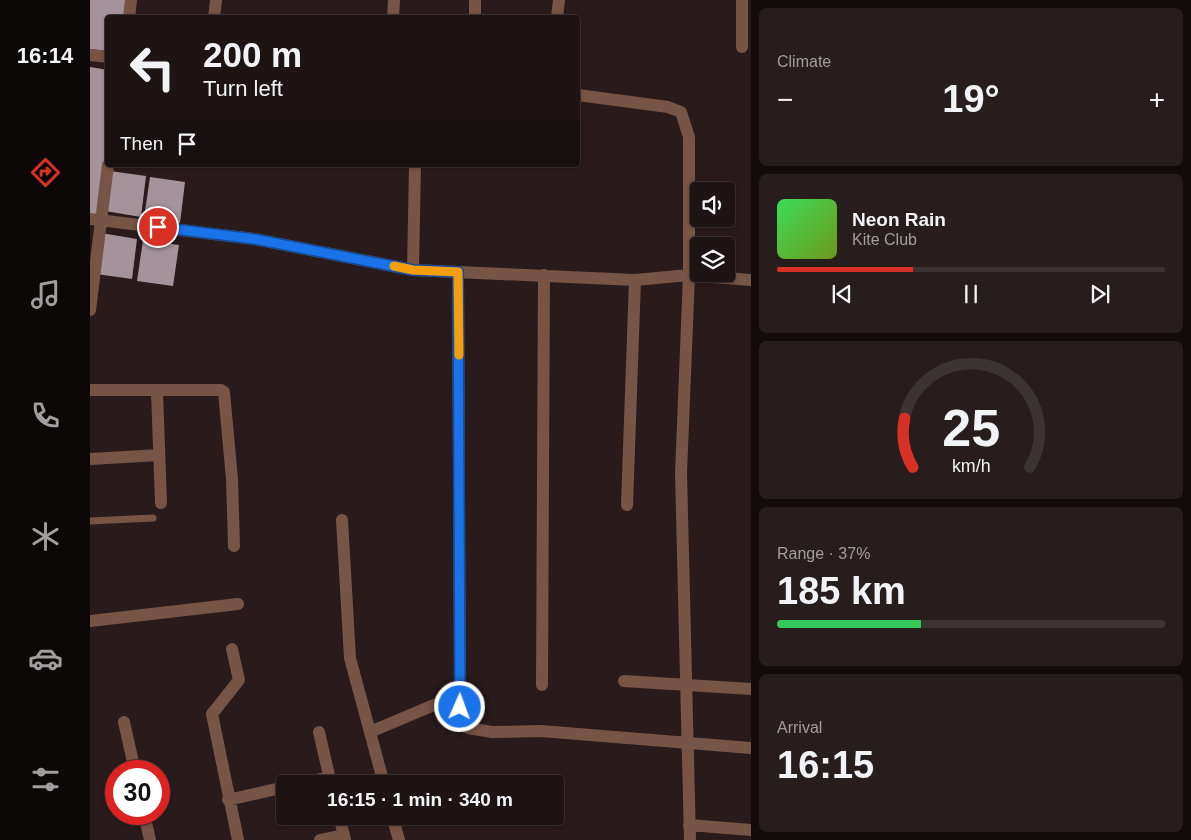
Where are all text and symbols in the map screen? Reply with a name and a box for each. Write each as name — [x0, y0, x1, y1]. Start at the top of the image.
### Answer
icon: left — [120, 35, 185, 100]
text: 200 m — [203, 35, 302, 74]
text: 16:14 — [17, 43, 73, 68]
text: Climate — [777, 53, 831, 70]
text: Turn left — [203, 76, 283, 101]
text: 19° — [942, 78, 1000, 120]
text: − — [777, 84, 793, 115]
text: + — [1149, 84, 1165, 115]
icon: arrive — [173, 130, 201, 158]
text: Then — [120, 133, 163, 154]
icon: directions — [28, 155, 63, 190]
map controls — [690, 182, 735, 282]
button: sound — [690, 182, 735, 227]
pin — [137, 206, 179, 248]
text: Neon Rain — [852, 209, 946, 230]
icon: arrive — [144, 213, 172, 241]
text: Kite Club — [852, 231, 917, 248]
button: layers — [690, 237, 735, 282]
icon: music — [28, 277, 63, 312]
icon: previous — [828, 280, 856, 308]
icon: pause — [957, 280, 985, 308]
icon: next — [1086, 280, 1114, 308]
icon: phone — [28, 398, 63, 433]
text: 25 — [942, 399, 1000, 457]
text: km/h — [952, 456, 990, 476]
icon: climate — [28, 519, 63, 554]
text: Range · 37% — [777, 545, 870, 562]
text: 185 km — [777, 570, 906, 612]
icon: car — [28, 641, 63, 676]
position arrow — [433, 680, 485, 732]
text: Arrival — [777, 719, 822, 736]
text: 16:15 — [777, 744, 874, 786]
speed limit sign: 30 — [105, 760, 170, 825]
icon: filters — [28, 762, 63, 797]
text: 16:15 · 1 min · 340 m — [327, 789, 513, 810]

